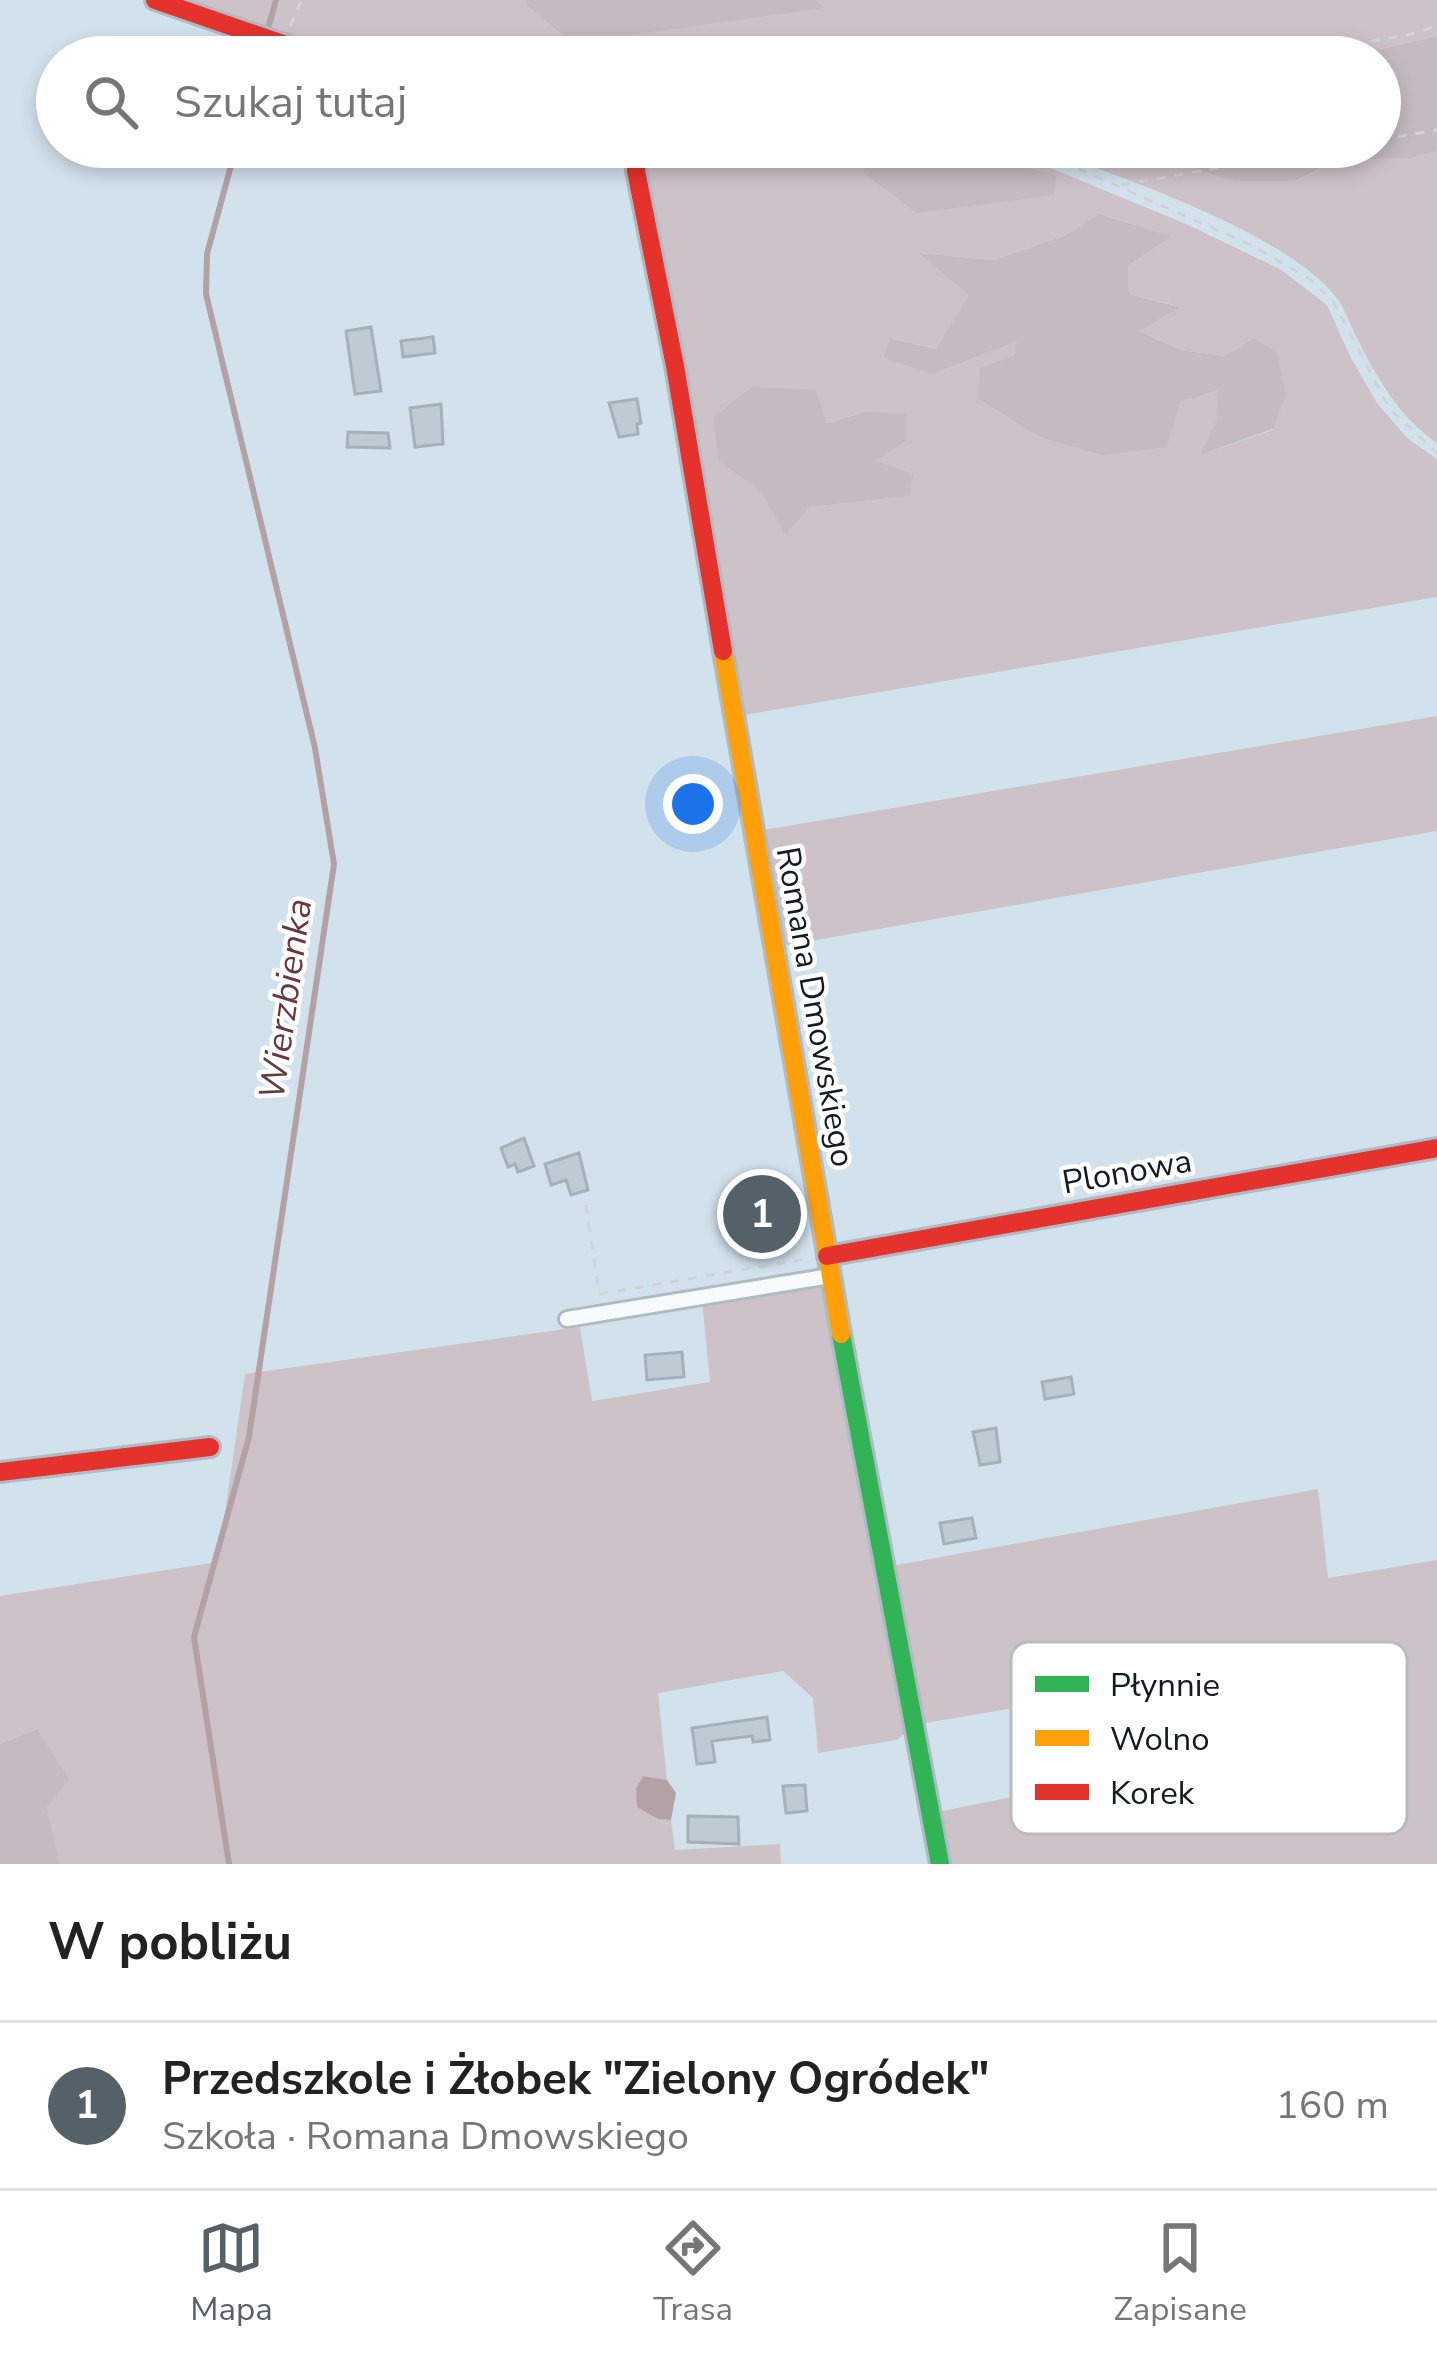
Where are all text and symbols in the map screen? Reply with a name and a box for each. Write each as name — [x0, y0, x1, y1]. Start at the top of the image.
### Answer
search box — [36, 36, 1401, 168]
icon: search — [78, 69, 144, 135]
text: Szukaj tutaj — [174, 72, 407, 133]
your location — [663, 774, 723, 834]
street label: Romana Dmowskiego — [765, 844, 865, 1170]
water label: Wierzbienka — [248, 895, 324, 1103]
street label: Plonowa — [1059, 1139, 1195, 1205]
pin: 1 — [723, 1169, 801, 1259]
legend — [1011, 1642, 1407, 1834]
text: Płynnie — [1110, 1663, 1220, 1708]
text: Wolno — [1110, 1717, 1210, 1762]
text: Korek — [1110, 1771, 1195, 1816]
text: W pobliżu — [48, 1907, 292, 1977]
text: Przedszkole i Żłobek "Zielony Ogródek" — [162, 2049, 989, 2110]
text: 1 — [75, 2079, 99, 2132]
text: 160 m — [1275, 2079, 1389, 2132]
text: Szkoła · Romana Dmowskiego — [162, 2110, 689, 2163]
tab: Mapa — [190, 2215, 273, 2332]
tab: Trasa — [653, 2215, 733, 2332]
tab: Zapisane — [1114, 2215, 1247, 2332]

